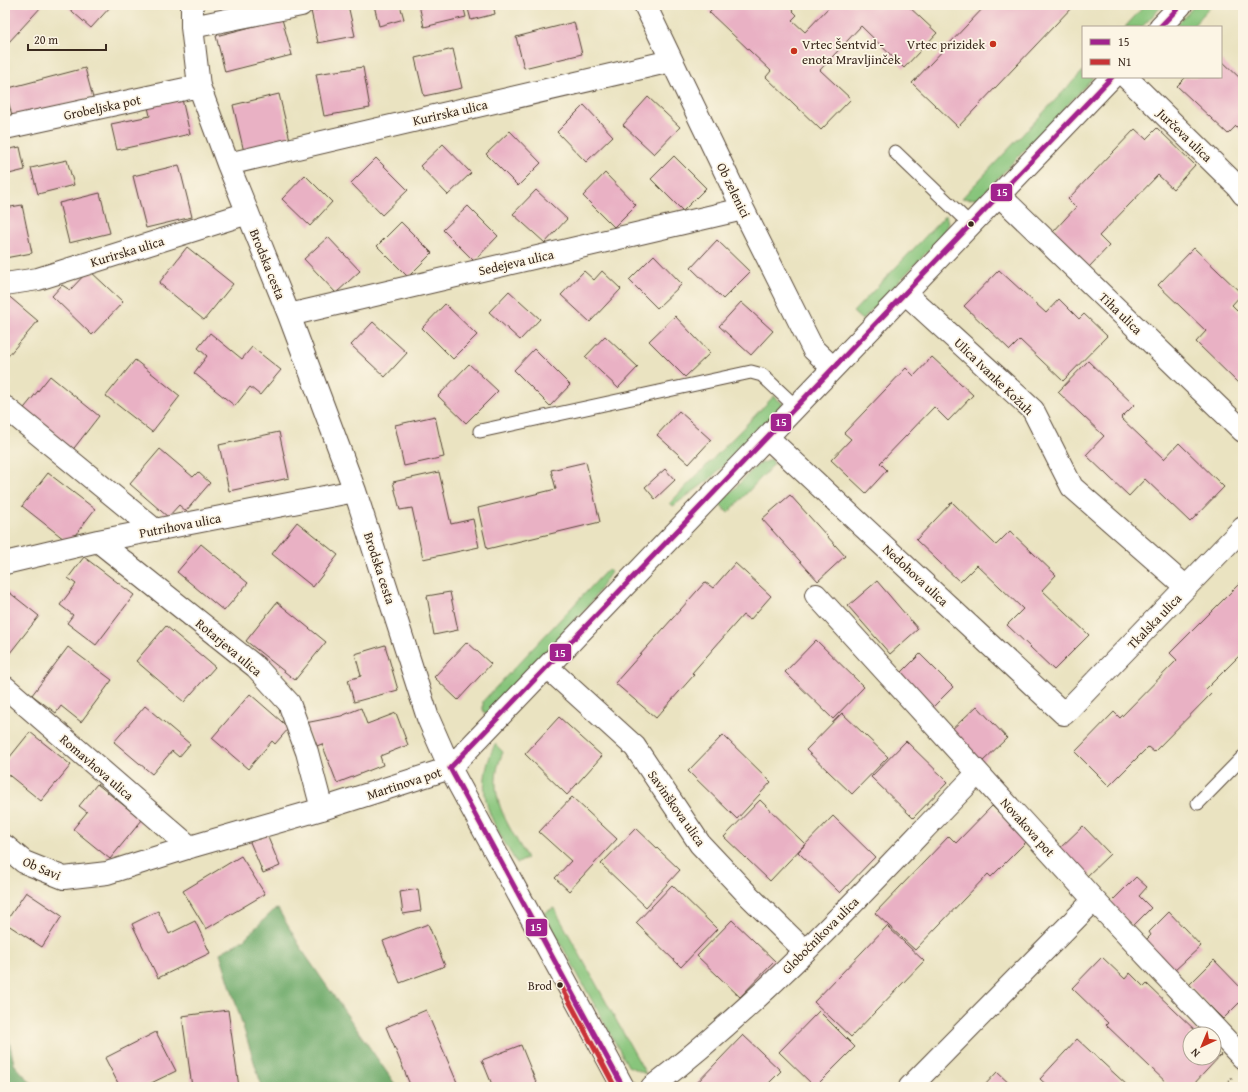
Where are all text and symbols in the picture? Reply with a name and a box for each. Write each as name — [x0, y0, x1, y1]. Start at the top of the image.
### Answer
scale bar — [28, 26, 106, 52]
legend — [1082, 26, 1222, 78]
text: 20 m — [34, 31, 58, 48]
text: 15 — [1118, 33, 1130, 50]
place label: Vrtec Šentvid - enota Mravljinček — [802, 35, 901, 69]
place label: Vrtec prizidek — [907, 35, 985, 54]
marker: Vrtec prizidek — [988, 39, 998, 49]
marker: Vrtec Šentvid - enota Mravljinček — [789, 46, 799, 56]
text: N1 — [1118, 53, 1132, 70]
street label: Grobeljska pot — [62, 90, 143, 125]
street label: Kurirska ulica — [411, 94, 490, 130]
street label: Jurčeva ulica — [1152, 103, 1217, 167]
street label: Ob zelenici — [712, 159, 755, 221]
line badge: 15 — [990, 183, 1013, 202]
text: 15 — [996, 184, 1008, 200]
unlabelled marker — [966, 219, 976, 229]
street label: Brodska cesta — [245, 226, 291, 303]
street label: Kurirska ulica — [88, 231, 167, 272]
street label: Sedejeva ulica — [477, 244, 556, 280]
street label: Tiha ulica — [1095, 288, 1147, 339]
street label: Ulica Ivanke Kožuh — [950, 333, 1038, 420]
line badge: 15 — [770, 413, 792, 432]
text: 15 — [775, 414, 787, 430]
street label: Putrihova ulica — [138, 508, 223, 543]
street label: Brodska cesta — [359, 530, 400, 607]
street label: Nedohova ulica — [879, 540, 953, 611]
street label: Tkalska ulica — [1123, 589, 1186, 653]
street label: Rotarjeva ulica — [191, 614, 267, 681]
line badge: 15 — [549, 643, 572, 662]
text: 15 — [554, 645, 566, 661]
street label: Romavhova ulica — [56, 730, 138, 805]
street label: Martinova pot — [364, 762, 444, 804]
street label: Savinškova ulica — [643, 766, 710, 851]
street label: Novakova pot — [996, 794, 1060, 861]
street label: Ob Savi — [20, 852, 64, 885]
street label: Globočnikova ulica — [778, 892, 864, 978]
line badge: 15 — [525, 918, 548, 937]
text: 15 — [530, 919, 542, 935]
place label: Brod — [528, 977, 553, 994]
marker: Brod — [555, 980, 565, 990]
north arrow — [1182, 1026, 1222, 1066]
text: N — [1186, 1044, 1203, 1062]

